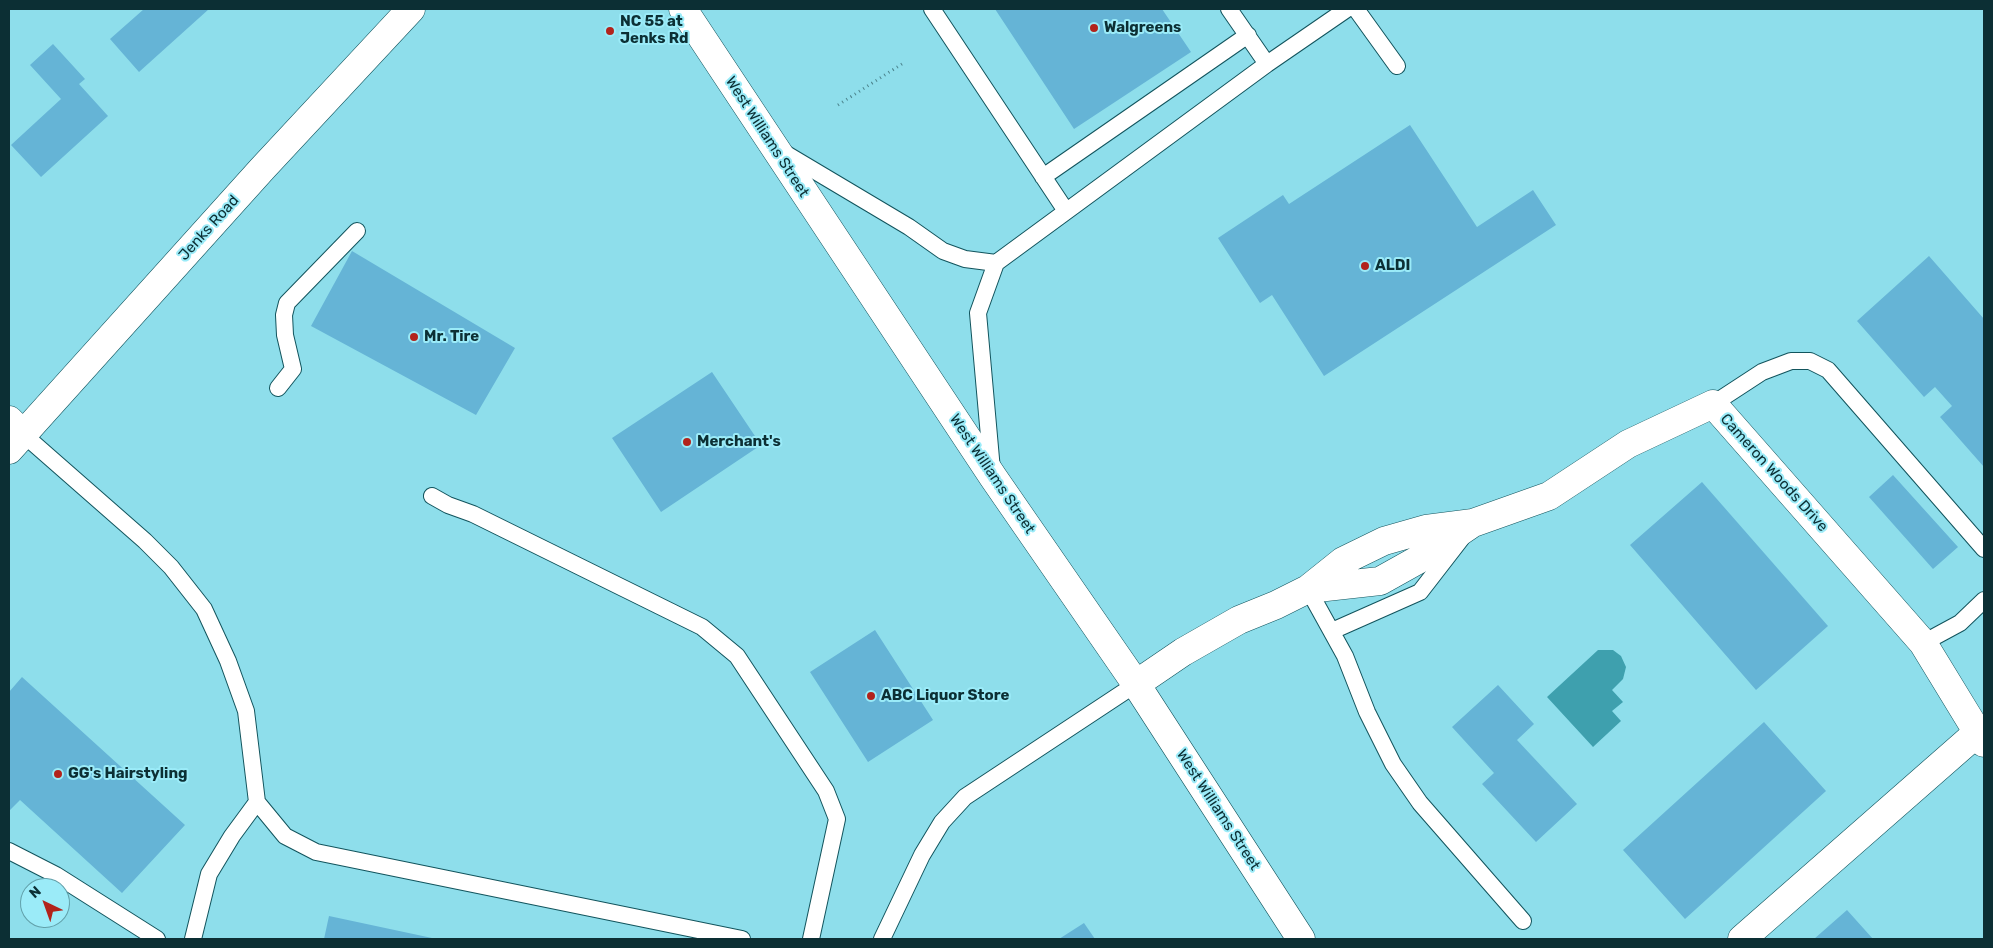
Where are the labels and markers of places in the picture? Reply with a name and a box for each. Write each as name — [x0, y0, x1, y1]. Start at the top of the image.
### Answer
place label: NC 55 at Jenks Rd — [620, 13, 688, 48]
place label: Walgreens — [1104, 19, 1181, 37]
marker: Walgreens — [1088, 22, 1100, 34]
marker: NC 55 at Jenks Rd — [604, 25, 616, 37]
place label: ALDI — [1375, 257, 1410, 275]
marker: ALDI — [1359, 260, 1371, 272]
place label: Mr. Tire — [424, 328, 479, 346]
marker: Mr. Tire — [408, 331, 420, 343]
place label: Merchant's — [697, 433, 781, 451]
marker: Merchant's — [681, 436, 693, 448]
place label: ABC Liquor Store — [881, 687, 1009, 705]
marker: ABC Liquor Store — [865, 690, 877, 702]
place label: GG's Hairstyling — [68, 765, 188, 783]
marker: GG's Hairstyling — [52, 768, 64, 780]

